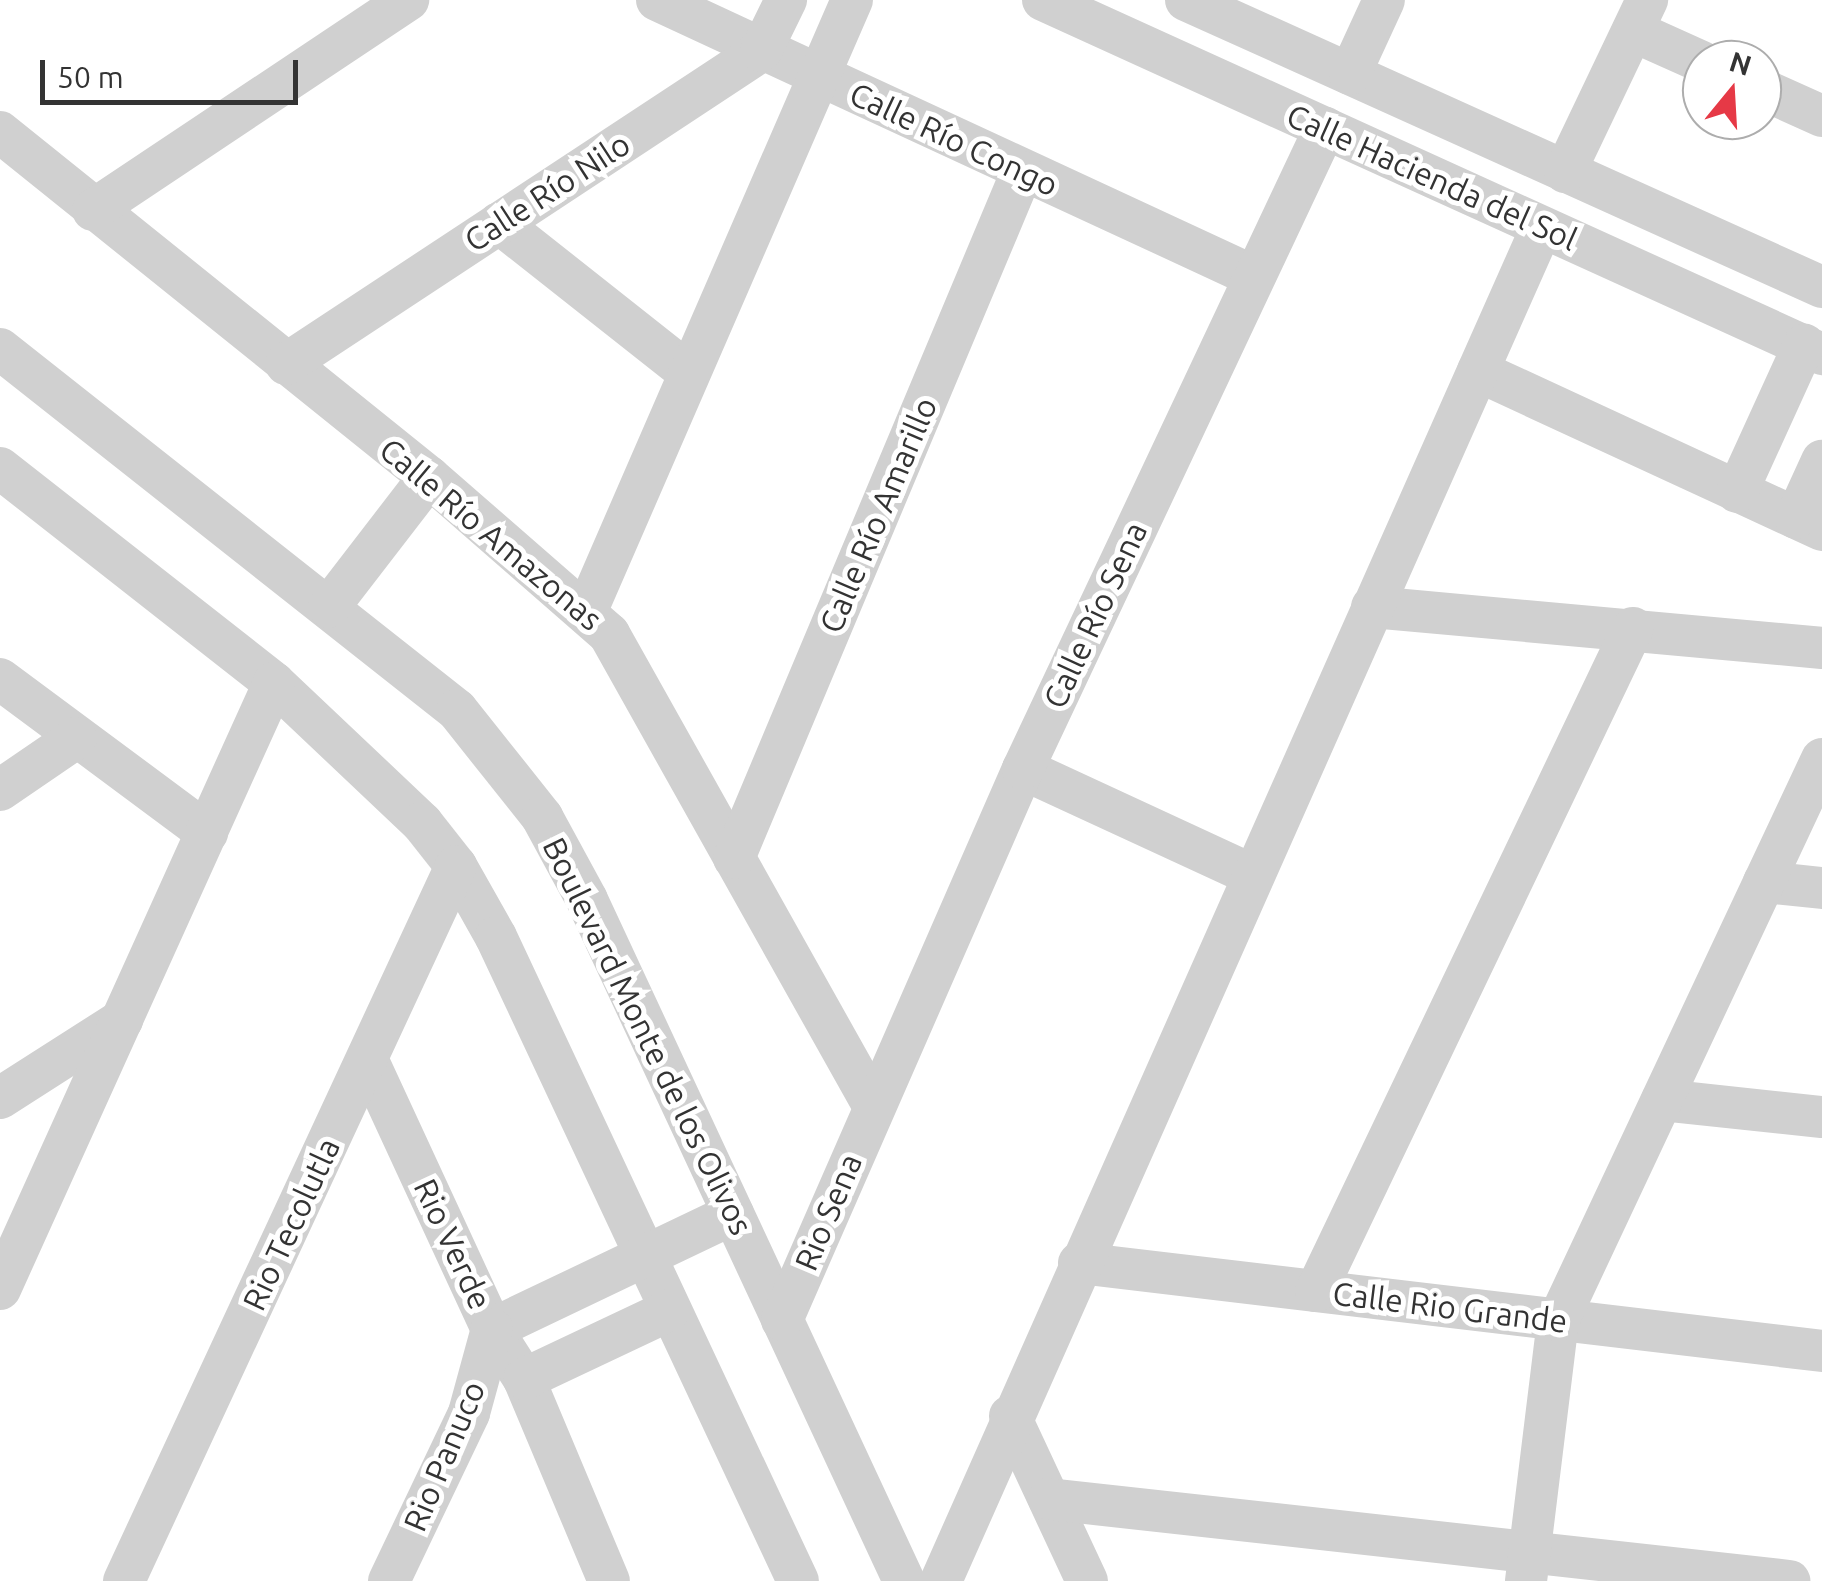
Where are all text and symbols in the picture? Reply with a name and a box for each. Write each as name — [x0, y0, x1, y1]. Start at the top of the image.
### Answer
scale bar — [45, 40, 302, 102]
north arrow — [1682, 40, 1782, 140]
text: N — [1726, 45, 1756, 81]
text: 50 m — [57, 60, 124, 94]
street label: Calle Río Congo — [844, 74, 1064, 204]
street label: Calle Hacienda del Sol — [1281, 96, 1583, 258]
street label: Calle Río Nilo — [457, 124, 637, 260]
street label: Calle Río Amarillo — [811, 392, 945, 638]
street label: Calle Río Amazonas — [372, 430, 610, 638]
street label: Calle Río Sena — [1035, 516, 1155, 714]
street label: Boulevard Monte de los Olivos — [535, 831, 761, 1241]
street label: Rio Tecolutla — [234, 1132, 348, 1316]
street label: Rio Sena — [786, 1148, 870, 1276]
street label: Rio Verde — [406, 1173, 500, 1315]
street label: Calle Rio Grande — [1331, 1274, 1569, 1340]
street label: Rio Panuco — [395, 1375, 493, 1537]

